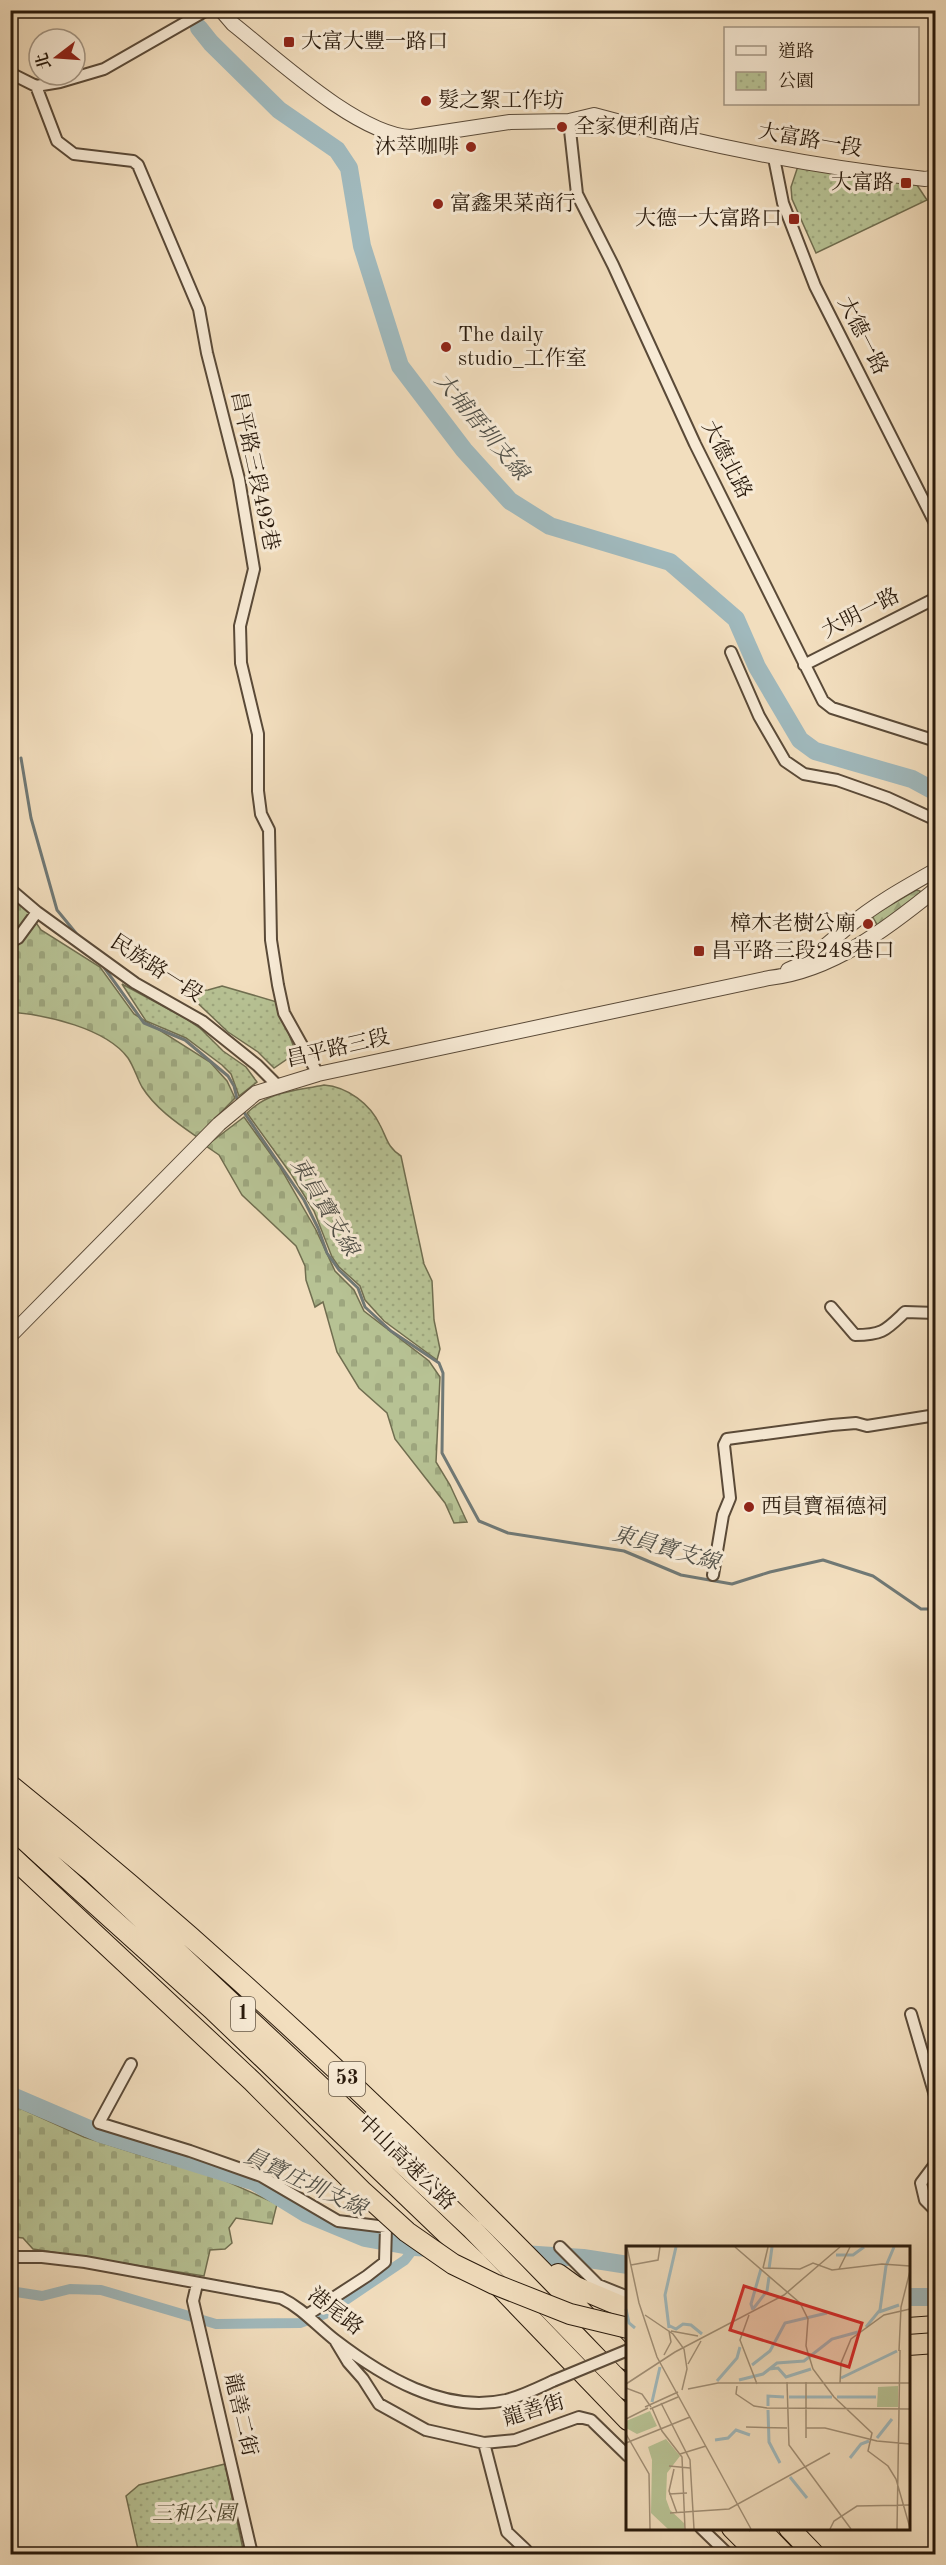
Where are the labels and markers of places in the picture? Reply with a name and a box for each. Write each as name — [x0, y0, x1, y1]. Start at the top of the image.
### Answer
place label: 大富大豐一路口 — [301, 30, 448, 53]
marker: 大富大豐一路口 — [282, 35, 296, 49]
place label: 髮之絮工作坊 — [438, 89, 564, 112]
marker: 髮之絮工作坊 — [419, 94, 433, 108]
place label: 全家便利商店 — [574, 115, 700, 138]
marker: 全家便利商店 — [555, 120, 569, 134]
place label: 沐萃咖啡 — [375, 135, 459, 158]
marker: 沐萃咖啡 — [464, 140, 478, 154]
place label: 大富路 — [831, 171, 894, 194]
marker: 大富路 — [899, 176, 913, 190]
place label: 富鑫果菜商行 — [450, 192, 576, 215]
marker: 富鑫果菜商行 — [431, 197, 445, 211]
place label: 大德一大富路口 — [635, 207, 782, 230]
marker: 大德一大富路口 — [787, 212, 801, 226]
place label: The daily studio_工作室 — [458, 325, 587, 370]
marker: The daily studio_工作室 — [439, 340, 453, 354]
place label: 樟木老樹公廟 — [730, 911, 856, 935]
marker: 樟木老樹公廟 — [861, 917, 875, 931]
place label: 昌平路三段248巷口 — [711, 939, 895, 962]
marker: 昌平路三段248巷口 — [692, 944, 706, 958]
place label: 西員寶福德祠 — [761, 1495, 887, 1518]
marker: 西員寶福德祠 — [742, 1500, 756, 1514]

